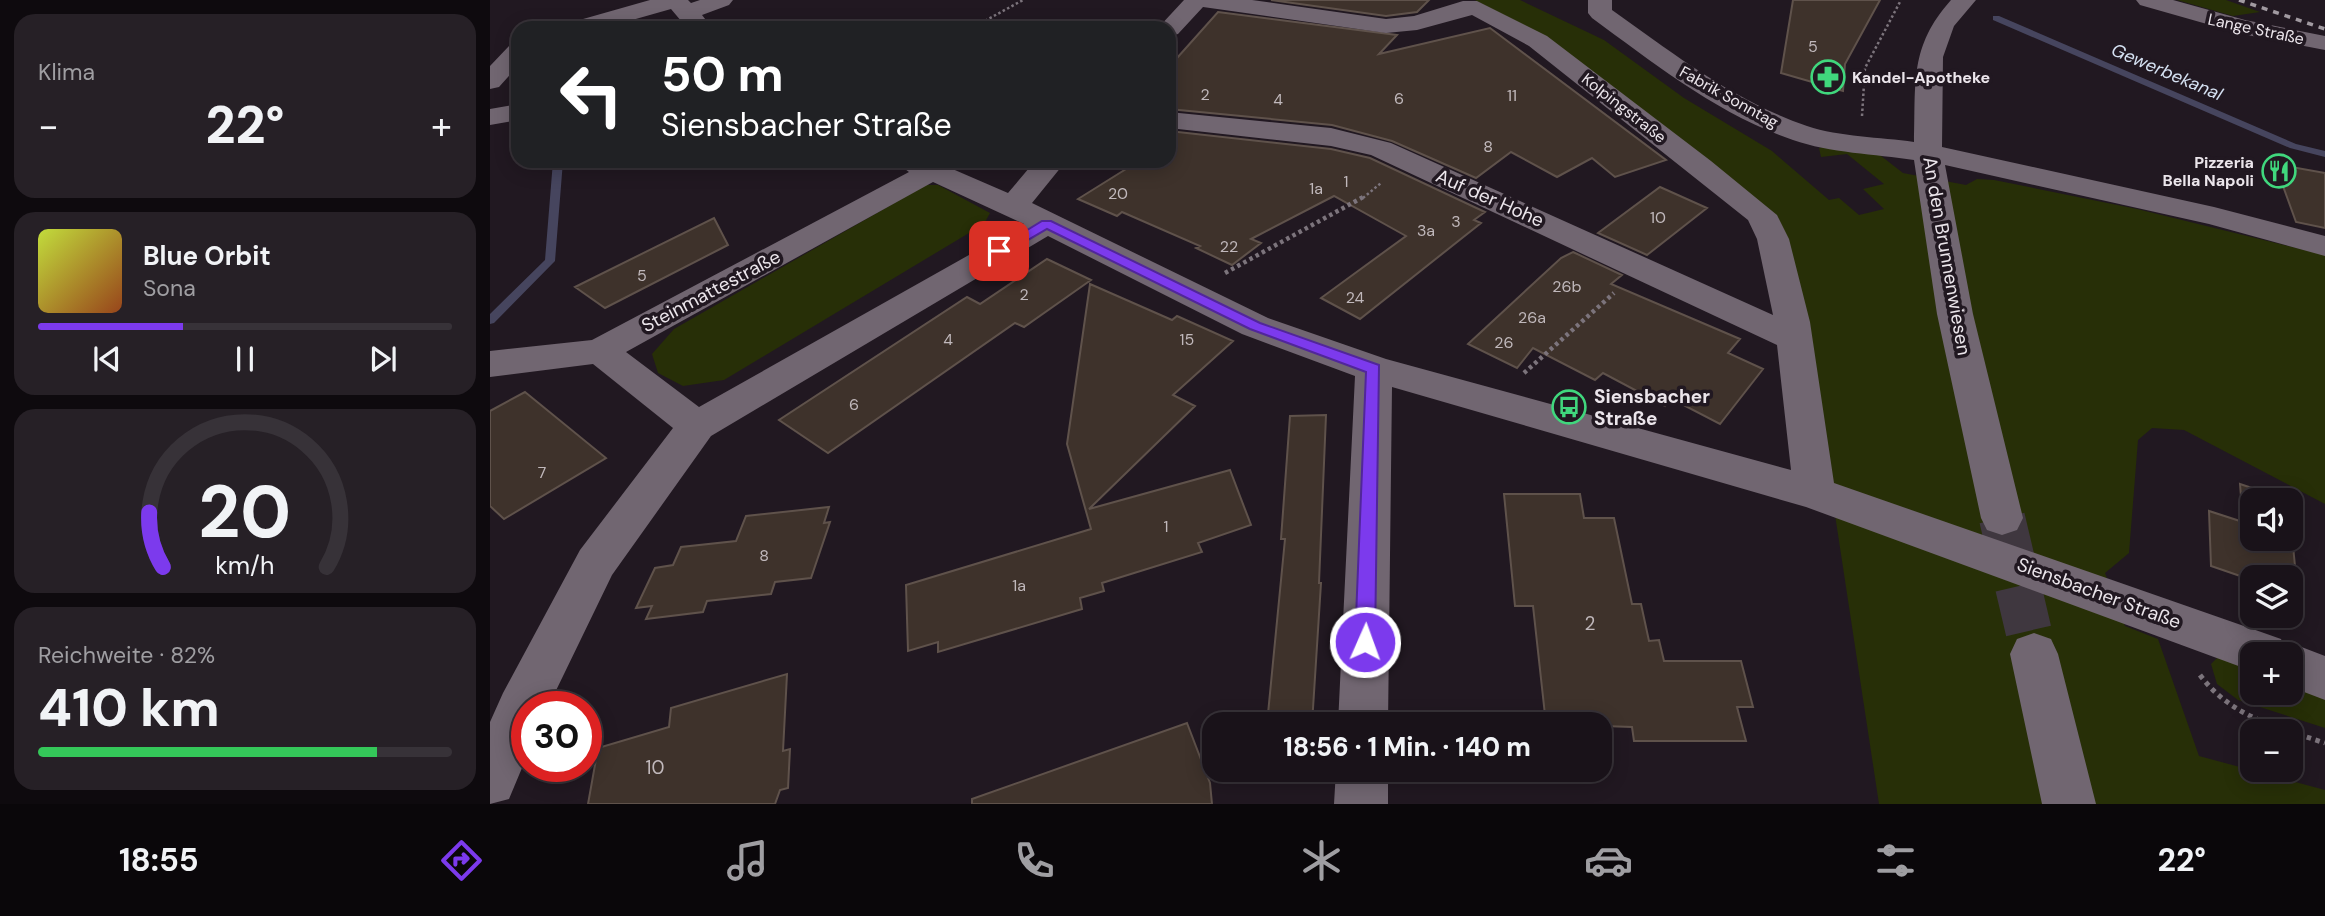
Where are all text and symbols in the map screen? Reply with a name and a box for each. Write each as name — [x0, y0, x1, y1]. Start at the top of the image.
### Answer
street label: Lange Straße — [2206, 9, 2306, 49]
house number: 5 — [1808, 36, 1818, 57]
water label: Gewerbekanal — [2108, 38, 2227, 107]
text: 50 m — [661, 42, 784, 106]
icon: left — [546, 49, 637, 140]
text: Klima — [38, 57, 95, 87]
pharmacy icon: Kandel-Apotheke — [1809, 58, 1847, 96]
street label: Fabrik Sonntag — [1676, 61, 1782, 133]
place label: Kandel-Apotheke — [1852, 67, 1990, 88]
street label: Kolpingstraße — [1577, 68, 1671, 148]
house number: 2 — [1200, 84, 1210, 105]
house number: 11 — [1507, 85, 1517, 106]
house number: 6 — [1394, 88, 1404, 109]
house number: 4 — [1273, 89, 1283, 110]
text: 22° — [205, 91, 285, 159]
text: − — [38, 101, 59, 151]
text: + — [431, 101, 452, 151]
text: Siensbacher Straße — [661, 104, 952, 146]
house number: 8 — [1483, 136, 1493, 157]
place label: Pizzeria Bella Napoli — [2163, 152, 2254, 191]
restaurant icon: Pizzeria Bella Napoli — [2260, 152, 2298, 190]
street label: An den Brunnenwiesen — [1917, 155, 1977, 357]
street label: Auf der Hohe — [1432, 163, 1548, 233]
house number: 1 — [1344, 171, 1349, 192]
house number: 1a — [1309, 178, 1323, 199]
house number: 20 — [1108, 183, 1128, 204]
house number: 10 — [1650, 207, 1666, 228]
house number: 3 — [1451, 211, 1461, 232]
house number: 3a — [1417, 220, 1435, 241]
pin — [969, 221, 1029, 281]
icon: arrive — [980, 232, 1018, 270]
house number: 22 — [1220, 236, 1238, 257]
text: Blue Orbit — [143, 239, 271, 273]
street label: Steinmattestraße — [637, 244, 785, 338]
house number: 5 — [637, 265, 647, 286]
text: Sona — [143, 273, 196, 303]
house number: 26b — [1552, 276, 1582, 297]
house number: 2 — [1019, 284, 1029, 305]
house number: 24 — [1346, 287, 1365, 308]
house number: 26a — [1518, 307, 1546, 328]
house number: 4 — [943, 329, 953, 350]
house number: 15 — [1180, 329, 1194, 350]
house number: 26 — [1494, 332, 1514, 353]
icon: previous — [88, 340, 126, 378]
icon: pause — [226, 340, 264, 378]
icon: next — [364, 340, 402, 378]
place label: Siensbacher Straße — [1594, 384, 1710, 431]
bus stop icon: Siensbacher Straße — [1550, 388, 1588, 426]
house number: 6 — [849, 394, 859, 415]
house number: 7 — [538, 462, 546, 483]
text: 20 — [199, 465, 291, 560]
map controls — [2240, 488, 2303, 782]
button: sound — [2240, 488, 2303, 551]
house number: 1 — [1164, 516, 1169, 537]
house number: 8 — [759, 545, 769, 566]
text: km/h — [215, 549, 275, 582]
street label: Siensbacher Straße — [2014, 552, 2184, 634]
button: layers — [2240, 565, 2303, 628]
house number: 1a — [1012, 575, 1026, 596]
position arrow — [1328, 605, 1402, 679]
house number: 2 — [1585, 611, 1596, 636]
text: Reichweite · 82% — [38, 640, 215, 670]
button: + — [2240, 642, 2303, 705]
text: 410 km — [38, 674, 220, 742]
speed limit sign: 30 — [511, 691, 602, 782]
button: − — [2240, 719, 2303, 782]
text: 18:56 · 1 Min. · 140 m — [1283, 730, 1531, 764]
house number: 10 — [646, 755, 664, 780]
icon: directions — [437, 836, 486, 885]
icon: music — [723, 836, 772, 885]
icon: phone — [1010, 836, 1059, 885]
icon: climate — [1297, 836, 1346, 885]
icon: car — [1584, 836, 1633, 885]
icon: filters — [1871, 836, 1920, 885]
text: 18:55 — [119, 839, 199, 881]
text: 22° — [2157, 839, 2206, 881]

